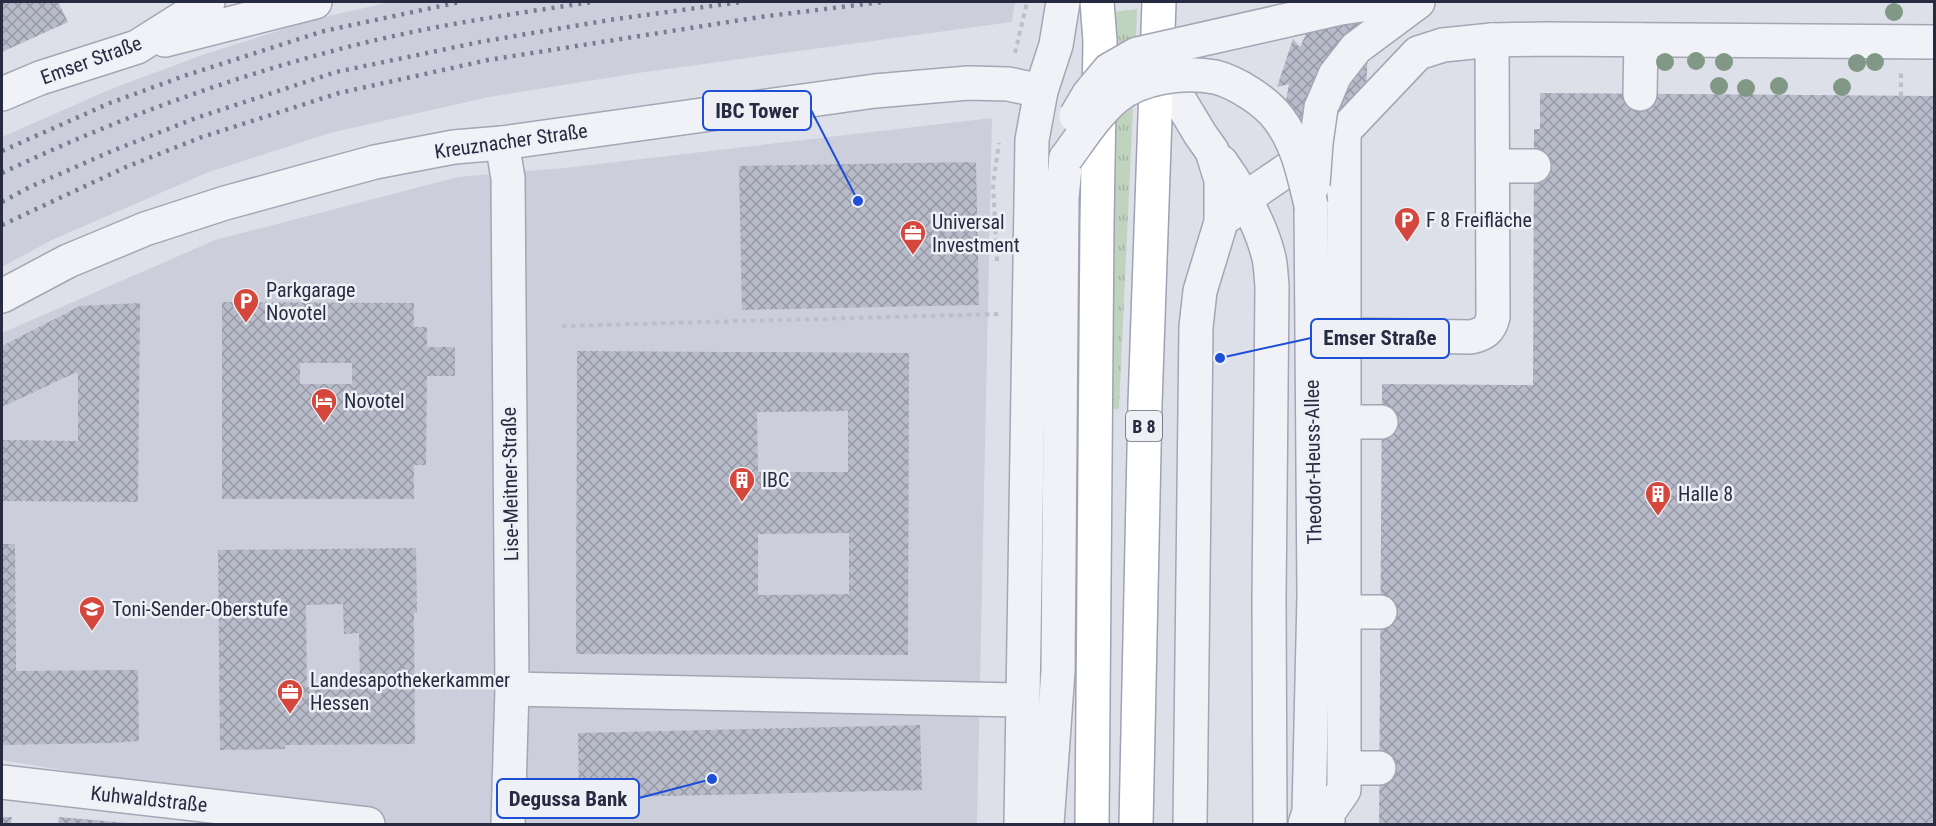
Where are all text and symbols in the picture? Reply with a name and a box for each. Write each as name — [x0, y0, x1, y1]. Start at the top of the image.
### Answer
street label: Emser Straße — [37, 31, 145, 89]
callout: IBC Tower — [703, 91, 811, 130]
text: IBC Tower — [715, 99, 799, 123]
street label: Kreuznacher Straße — [433, 118, 589, 164]
parking icon: F 8 Freifläche — [1392, 205, 1422, 243]
place label: F 8 Freifläche — [1426, 208, 1532, 232]
place label: Universal Investment — [932, 210, 1020, 257]
office icon: Universal Investment — [898, 218, 928, 256]
place label: Parkgarage Novotel — [266, 278, 355, 325]
parking icon: Parkgarage Novotel — [231, 286, 261, 324]
callout: Emser Straße — [1311, 319, 1449, 358]
text: Emser Straße — [1323, 326, 1437, 350]
street label: Theodor-Heuss-Allee — [1300, 379, 1326, 545]
hotel icon: Novotel — [309, 386, 339, 424]
place label: Novotel — [344, 389, 405, 413]
street label: Lise-Meitner-Straße — [497, 407, 523, 561]
road number: B 8 — [1126, 411, 1162, 441]
building icon: IBC — [727, 465, 757, 503]
place label: IBC — [762, 468, 789, 492]
building icon: Halle 8 — [1643, 479, 1673, 517]
place label: Halle 8 — [1678, 482, 1733, 506]
school or university icon: Toni-Sender-Oberstufe — [77, 594, 107, 632]
place label: Toni-Sender-Oberstufe — [112, 597, 288, 621]
place label: Landesapothekerkammer Hessen — [310, 668, 510, 715]
office icon: Landesapothekerkammer Hessen — [275, 677, 305, 715]
callout: Degussa Bank — [497, 779, 639, 818]
street label: Kuhwaldstraße — [89, 781, 209, 817]
text: Degussa Bank — [509, 787, 628, 811]

